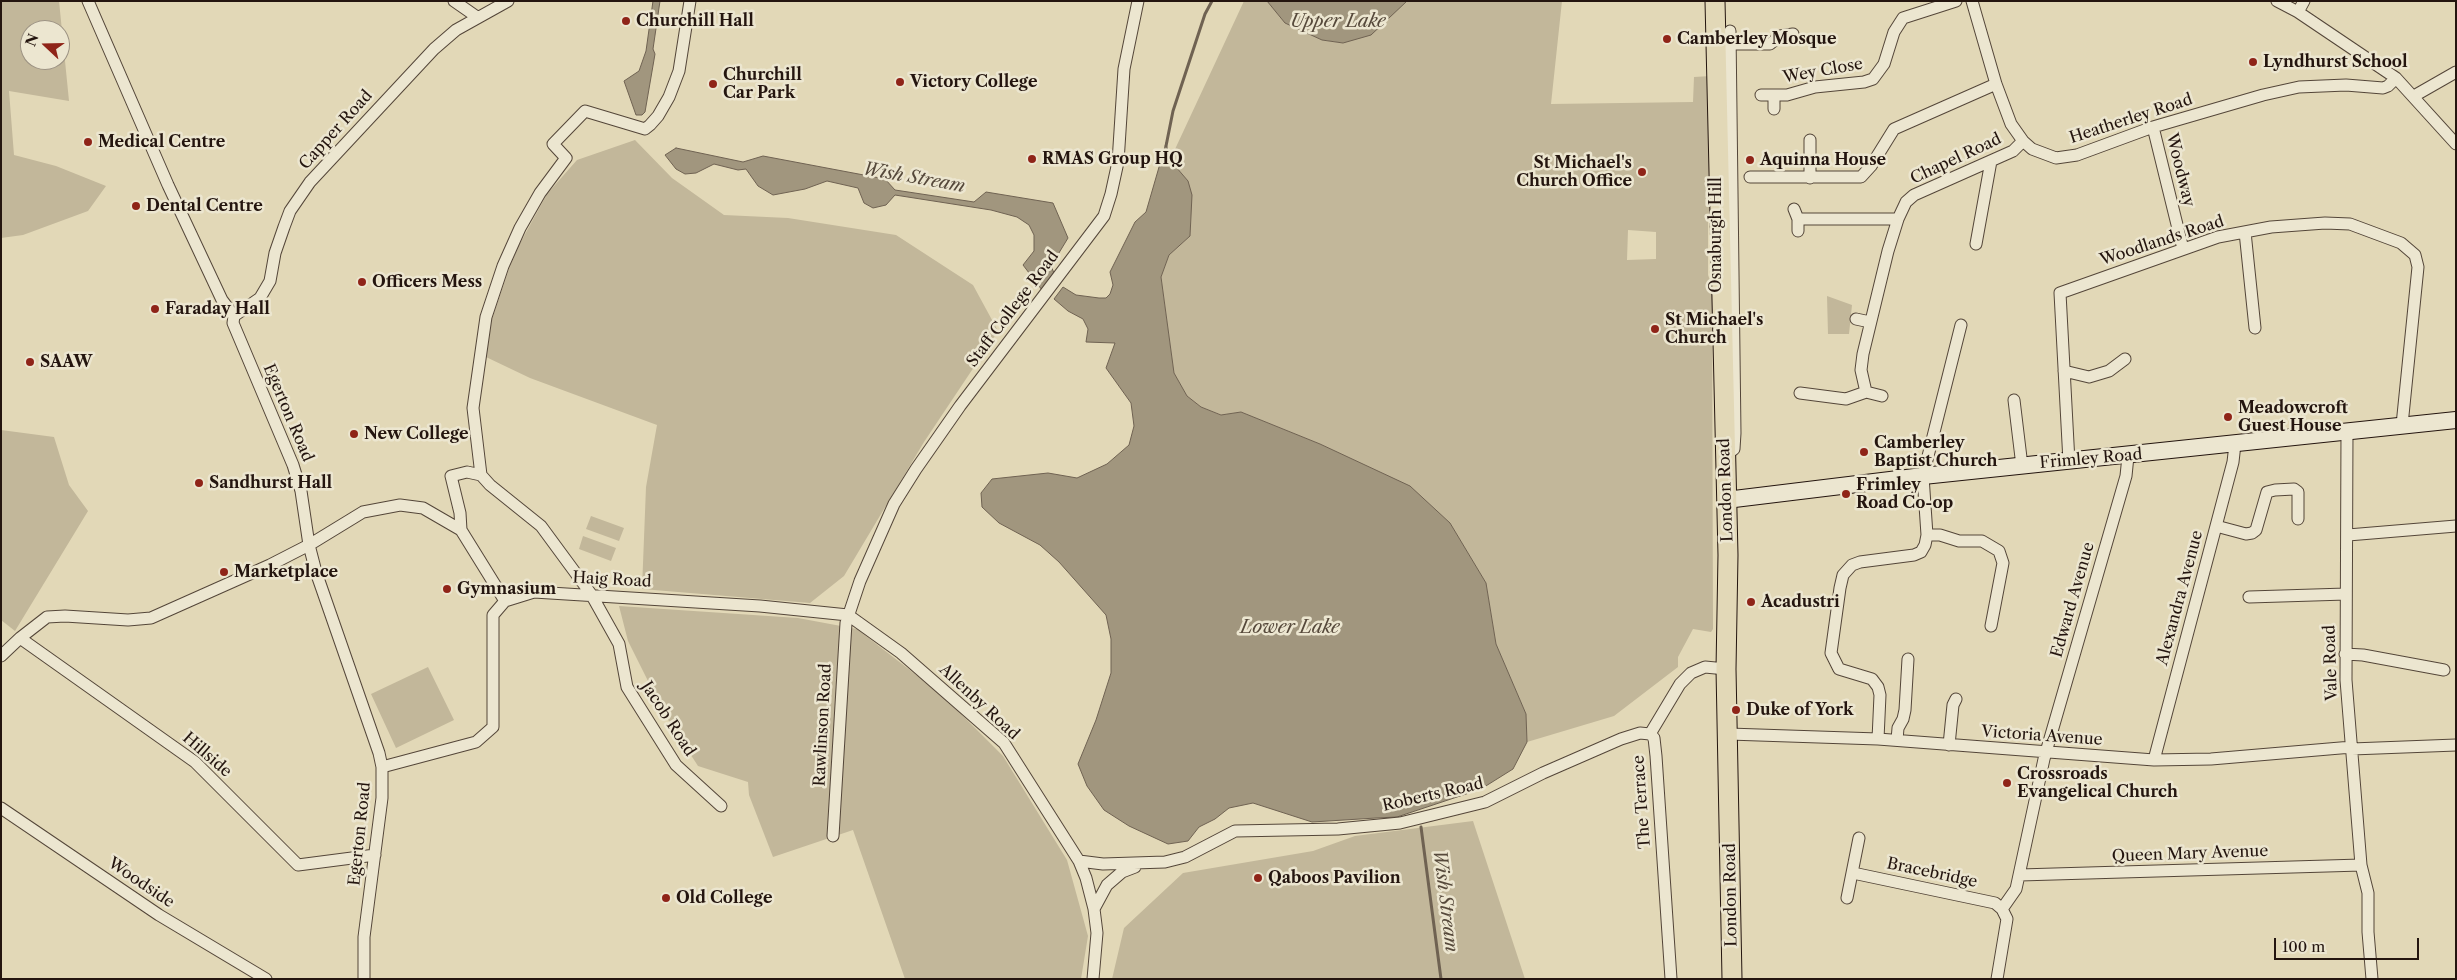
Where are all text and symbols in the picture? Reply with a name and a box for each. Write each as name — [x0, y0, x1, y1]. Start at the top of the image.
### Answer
place label: Churchill Hall — [636, 11, 754, 31]
water label: Upper Lake — [1290, 11, 1386, 33]
marker: Churchill Hall — [620, 15, 632, 27]
north arrow — [20, 20, 70, 70]
place label: Camberley Mosque — [1677, 29, 1836, 49]
text: N — [21, 31, 43, 49]
marker: Camberley Mosque — [1661, 33, 1673, 45]
place label: Lyndhurst School — [2263, 52, 2408, 72]
street label: Wey Close — [1782, 55, 1864, 87]
marker: Lyndhurst School — [2247, 56, 2259, 68]
place label: Churchill Car Park — [723, 65, 802, 103]
place label: Victory College — [910, 72, 1038, 92]
marker: Victory College — [894, 76, 906, 88]
marker: Churchill Car Park — [707, 78, 719, 90]
street label: Capper Road — [295, 86, 377, 174]
street label: Heatherley Road — [2067, 90, 2195, 148]
street label: Chapel Road — [1907, 130, 2005, 188]
street label: Woodway — [2162, 131, 2198, 209]
place label: Medical Centre — [98, 132, 225, 152]
marker: Medical Centre — [82, 136, 94, 148]
place label: RMAS Group HQ — [1042, 149, 1183, 169]
place label: Aquinna House — [1760, 150, 1886, 170]
marker: RMAS Group HQ — [1026, 153, 1038, 165]
place label: St Michael's Church Office — [1516, 153, 1632, 191]
marker: Aquinna House — [1744, 154, 1756, 166]
water label: Wish Stream — [861, 158, 967, 198]
marker: St Michael's Church Office — [1636, 166, 1648, 178]
street label: Osnaburgh Hill — [1706, 177, 1726, 293]
place label: Dental Centre — [146, 196, 263, 216]
marker: Dental Centre — [130, 200, 142, 212]
street label: Woodlands Road — [2098, 212, 2226, 270]
street label: Staff College Road — [963, 247, 1063, 371]
place label: Officers Mess — [372, 272, 482, 292]
marker: Officers Mess — [356, 276, 368, 288]
place label: Faraday Hall — [165, 299, 270, 319]
marker: Faraday Hall — [149, 303, 161, 315]
place label: St Michael's Church — [1665, 310, 1763, 348]
marker: St Michael's Church — [1649, 323, 1661, 335]
place label: SAAW — [40, 352, 92, 372]
marker: SAAW — [24, 356, 36, 368]
street label: Egerton Road — [259, 361, 317, 465]
place label: Meadowcroft Guest House — [2238, 398, 2348, 436]
marker: Meadowcroft Guest House — [2222, 411, 2234, 423]
place label: New College — [364, 424, 469, 444]
marker: New College — [348, 428, 360, 440]
place label: Camberley Baptist Church — [1874, 433, 1998, 471]
street label: London Road — [1715, 438, 1737, 542]
street label: Frimley Road — [2039, 445, 2143, 473]
marker: Camberley Baptist Church — [1858, 446, 1870, 458]
place label: Sandhurst Hall — [209, 473, 332, 493]
place label: Frimley Road Co-op — [1856, 475, 1953, 513]
marker: Sandhurst Hall — [193, 477, 205, 489]
marker: Frimley Road Co-op — [1840, 488, 1852, 500]
street label: Alexandra Avenue — [2153, 529, 2207, 667]
street label: Edward Avenue — [2047, 540, 2099, 660]
place label: Marketplace — [234, 562, 338, 582]
marker: Marketplace — [218, 566, 230, 578]
street label: Haig Road — [572, 568, 652, 592]
place label: Gymnasium — [457, 579, 556, 599]
marker: Gymnasium — [441, 583, 453, 595]
place label: Acadustri — [1761, 592, 1840, 612]
marker: Acadustri — [1745, 596, 1757, 608]
water label: Lower Lake — [1240, 617, 1340, 639]
street label: Vale Road — [2320, 625, 2342, 701]
street label: Allenby Road — [935, 660, 1023, 744]
street label: Rawlinson Road — [810, 663, 836, 787]
street label: Jacob Road — [637, 678, 699, 760]
place label: Duke of York — [1746, 700, 1854, 720]
marker: Duke of York — [1730, 704, 1742, 716]
street label: Victoria Avenue — [1981, 722, 2103, 750]
street label: Hillside — [179, 729, 235, 781]
street label: The Terrace — [1629, 755, 1655, 849]
place label: Crossroads Evangelical Church — [2017, 764, 2178, 802]
street label: Roberts Road — [1381, 774, 1485, 816]
marker: Crossroads Evangelical Church — [2001, 777, 2013, 789]
street label: Egerton Road — [345, 781, 375, 887]
street label: Queen Mary Avenue — [2111, 842, 2269, 866]
street label: London Road — [1720, 843, 1742, 947]
water label: Wish Stream — [1428, 848, 1462, 954]
street label: Woodside — [104, 854, 178, 912]
street label: Bracebridge — [1885, 854, 1979, 892]
place label: Qaboos Pavilion — [1268, 868, 1401, 888]
marker: Qaboos Pavilion — [1252, 872, 1264, 884]
place label: Old College — [676, 888, 772, 908]
marker: Old College — [660, 892, 672, 904]
scale bar — [2277, 928, 2422, 960]
text: 100 m — [2282, 937, 2325, 956]

